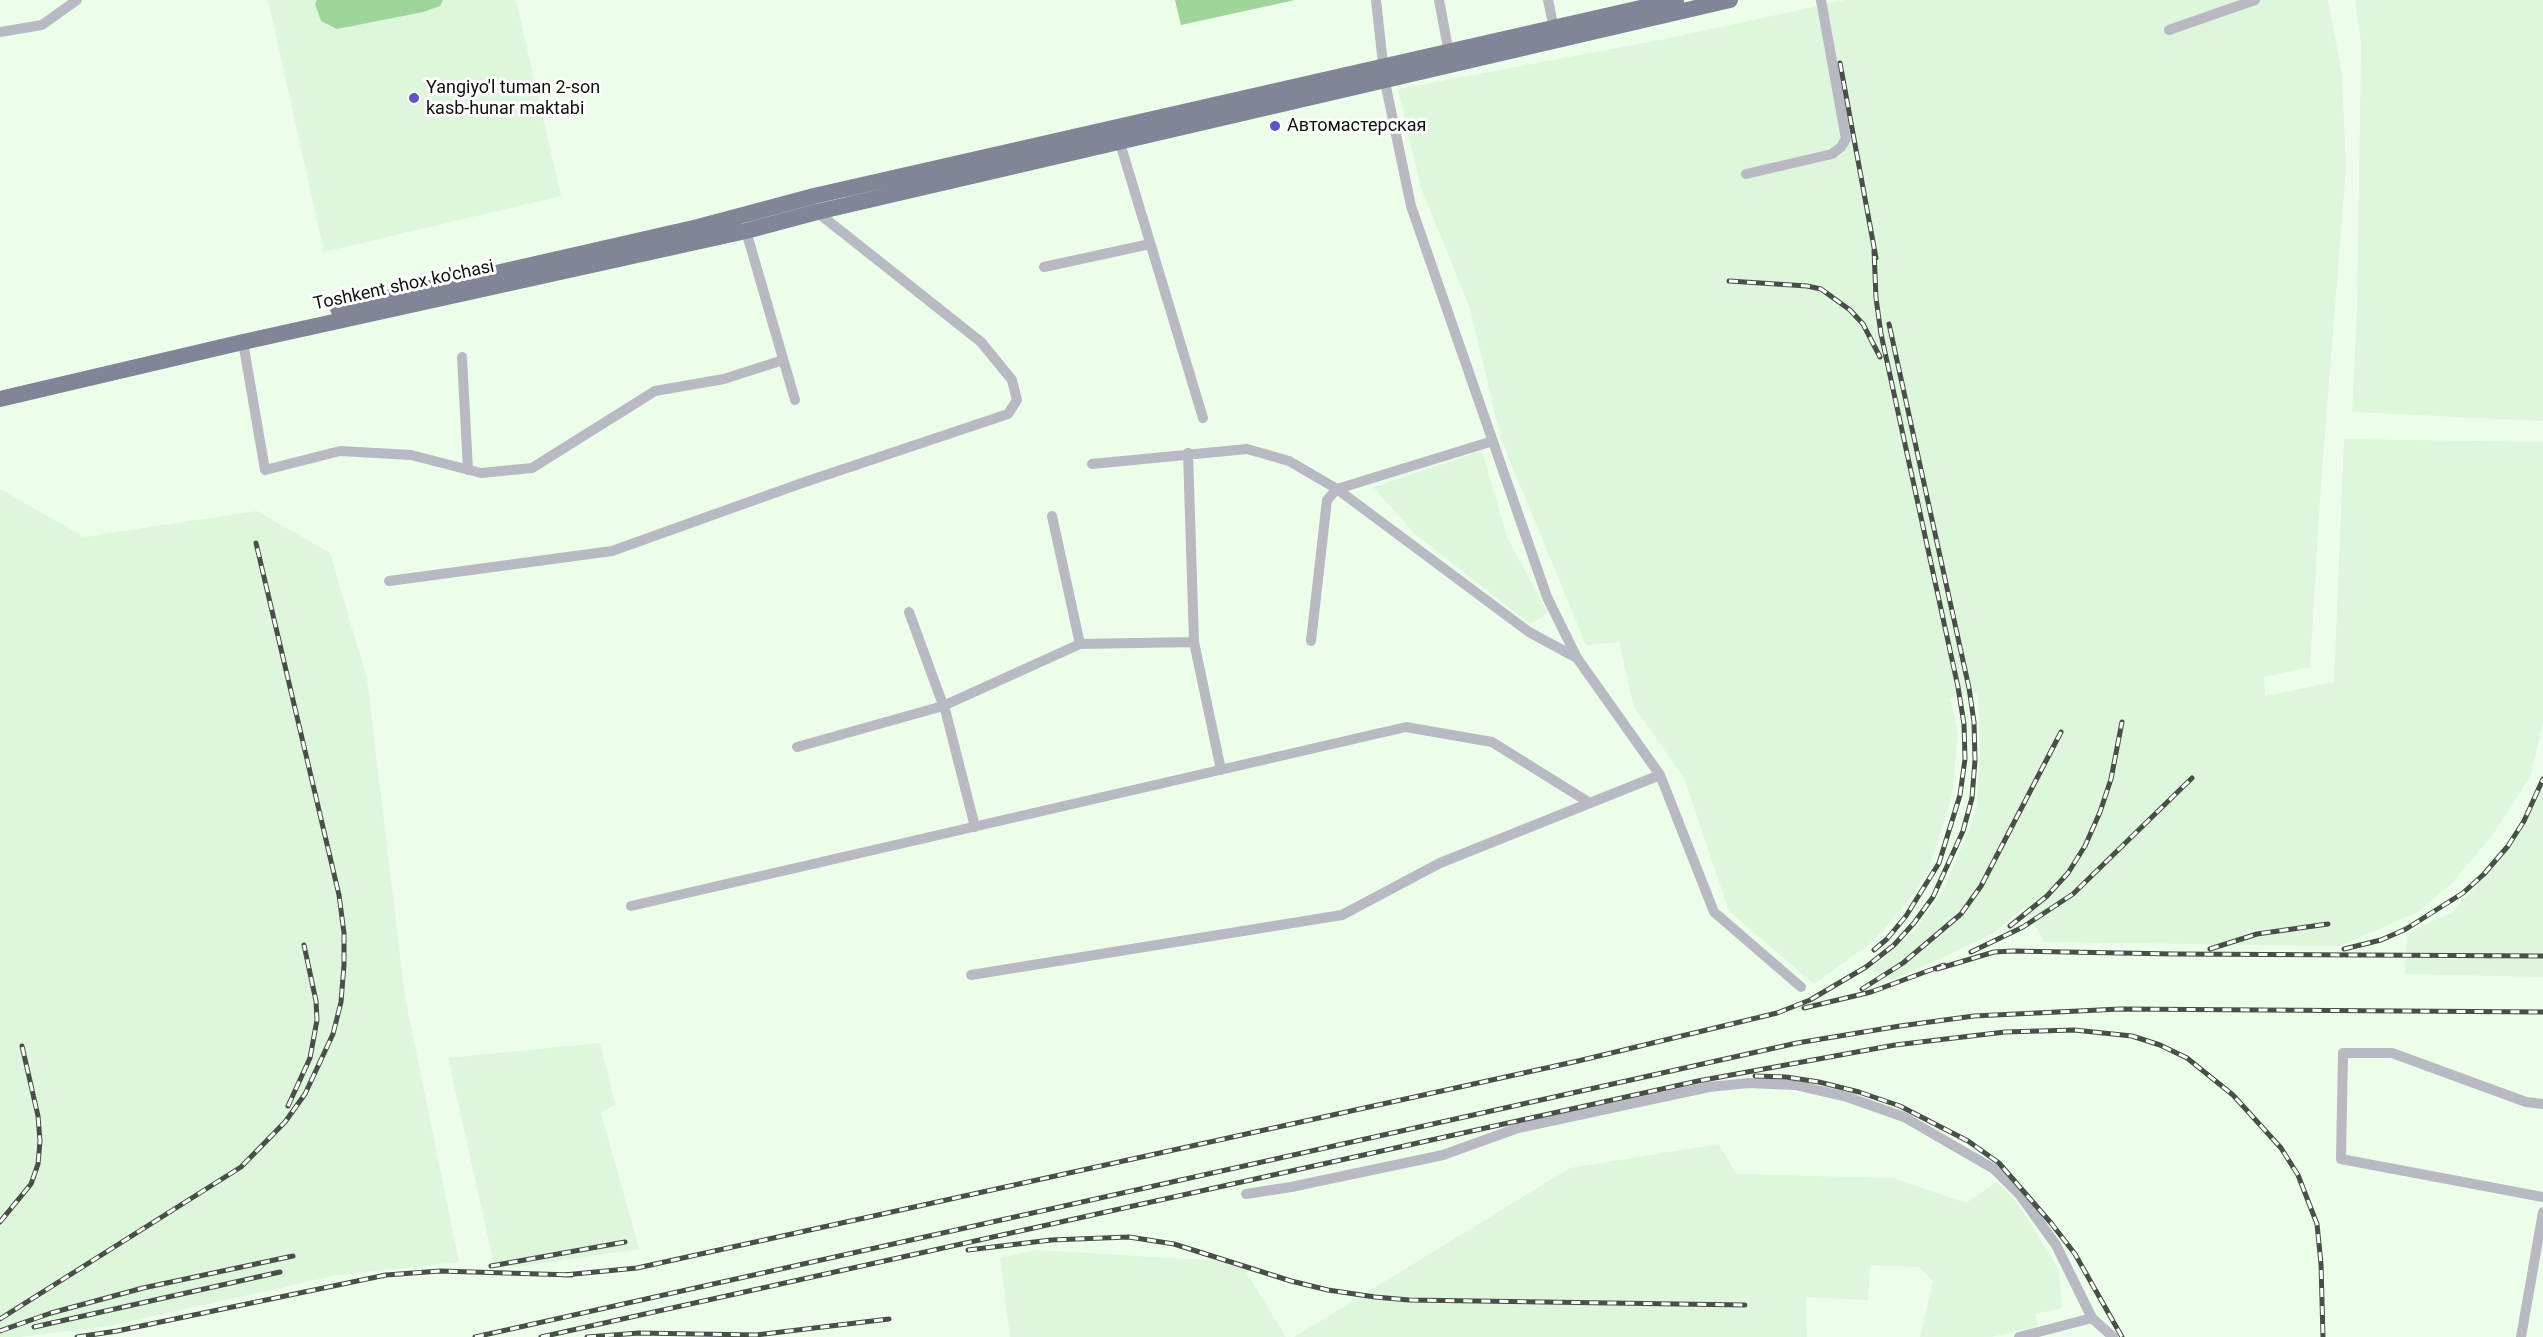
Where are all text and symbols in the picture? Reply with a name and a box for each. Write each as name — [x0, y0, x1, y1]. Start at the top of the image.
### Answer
place label: Yangiyo'l tuman 2-son kasb-hunar maktabi — [426, 77, 600, 119]
marker: Yangiyo'l tuman 2-son kasb-hunar maktabi — [407, 91, 421, 105]
place label: Автомастерская — [1287, 115, 1426, 137]
marker: Автомастерская — [1268, 119, 1282, 133]
street label: Toshkent shox ko'chasi — [312, 256, 496, 316]

